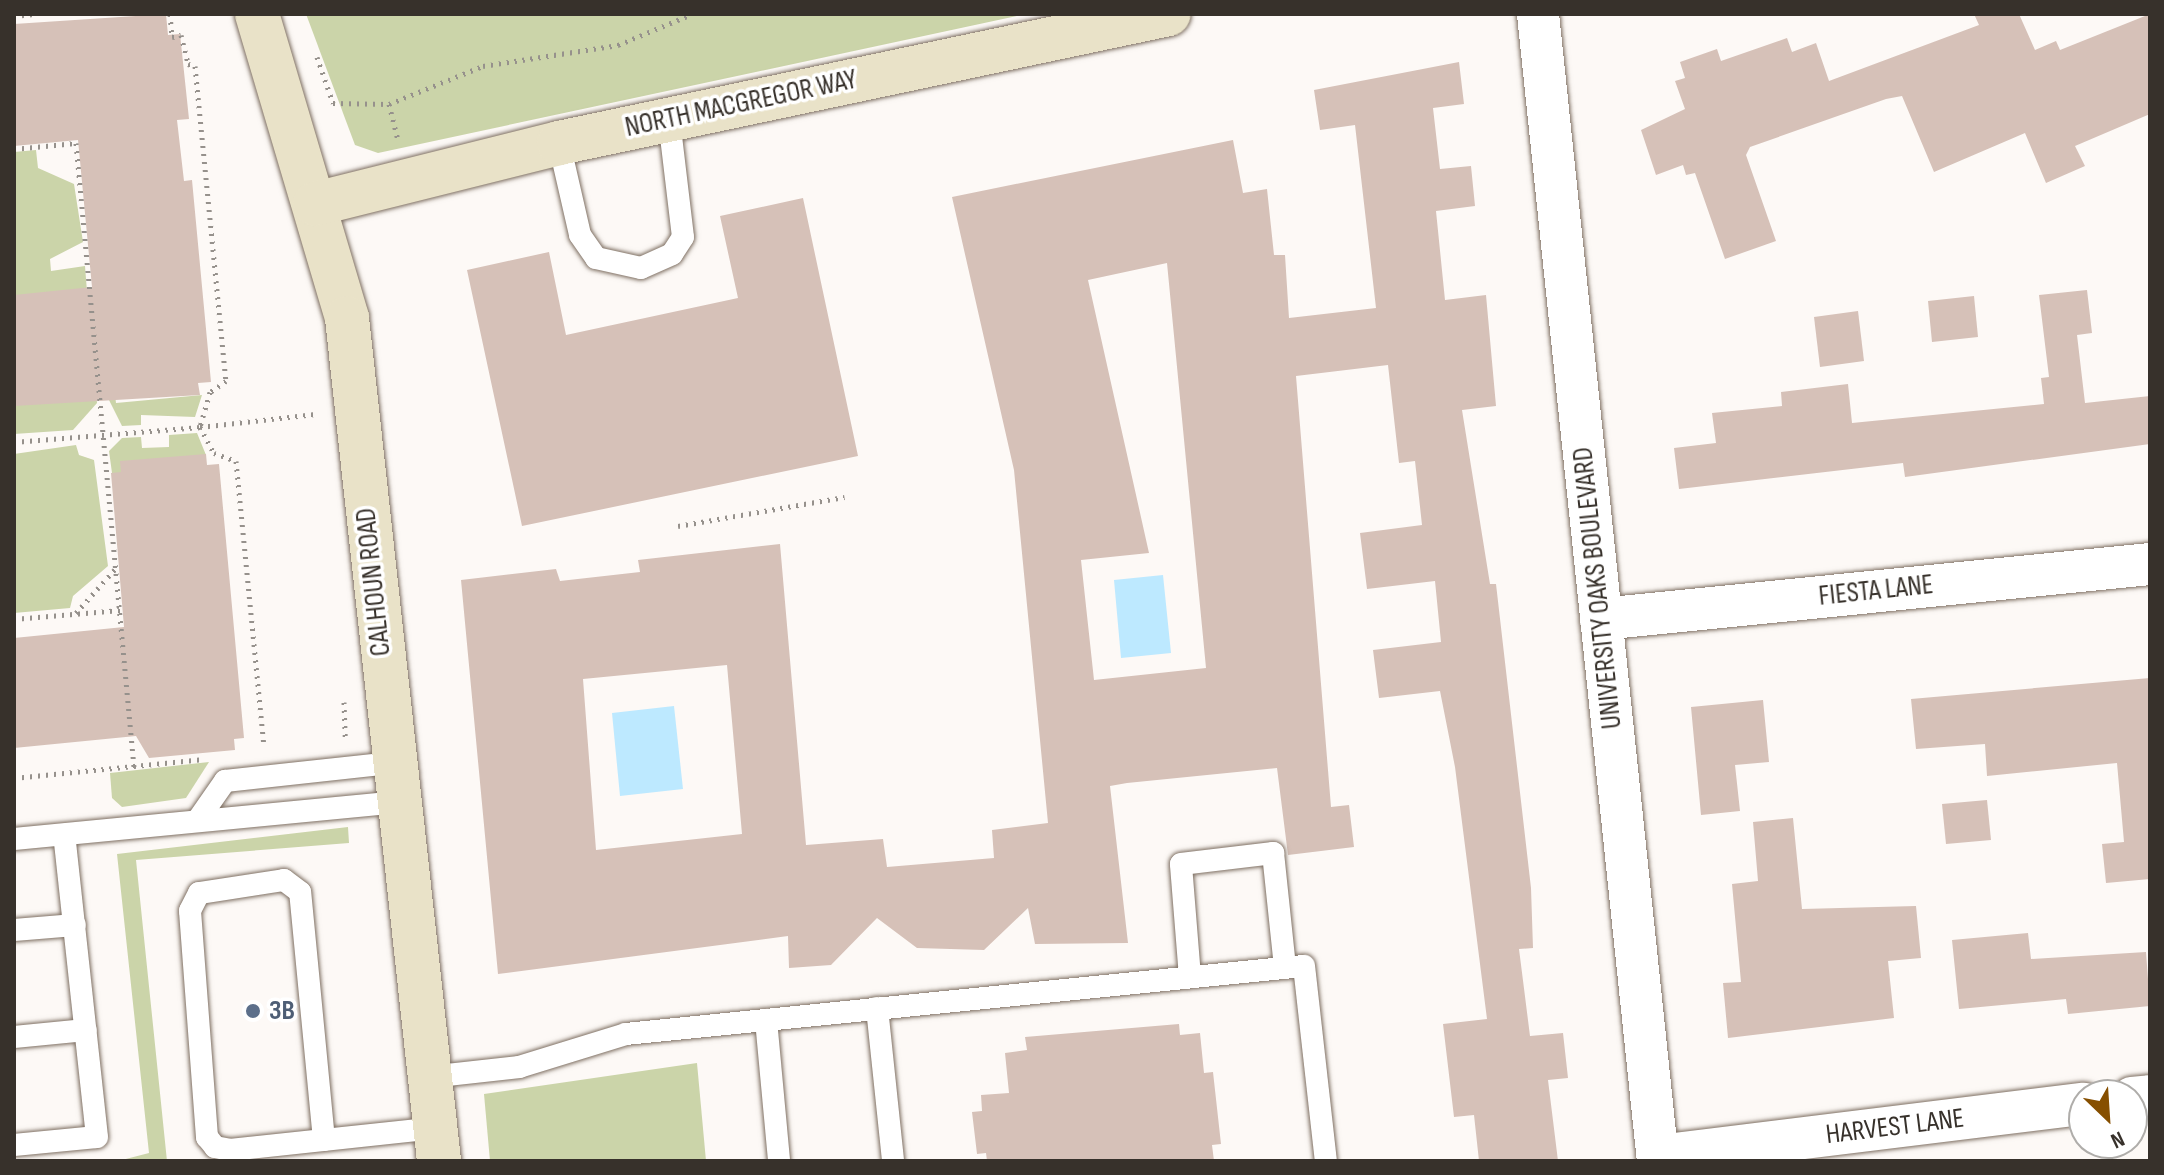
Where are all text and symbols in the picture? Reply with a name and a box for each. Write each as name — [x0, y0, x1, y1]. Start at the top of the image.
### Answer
street label: NORTH MACGREGOR WAY — [622, 63, 860, 145]
street label: UNIVERSITY OAKS BOULEVARD — [1566, 445, 1630, 731]
street label: CALHOUN ROAD — [350, 506, 398, 658]
street label: FIESTA LANE — [1817, 568, 1935, 614]
place label: 3B — [269, 994, 295, 1028]
marker: 3B — [244, 1002, 262, 1020]
north arrow — [2068, 1079, 2148, 1159]
street label: HARVEST LANE — [1824, 1102, 1966, 1152]
text: N — [2106, 1125, 2129, 1154]

